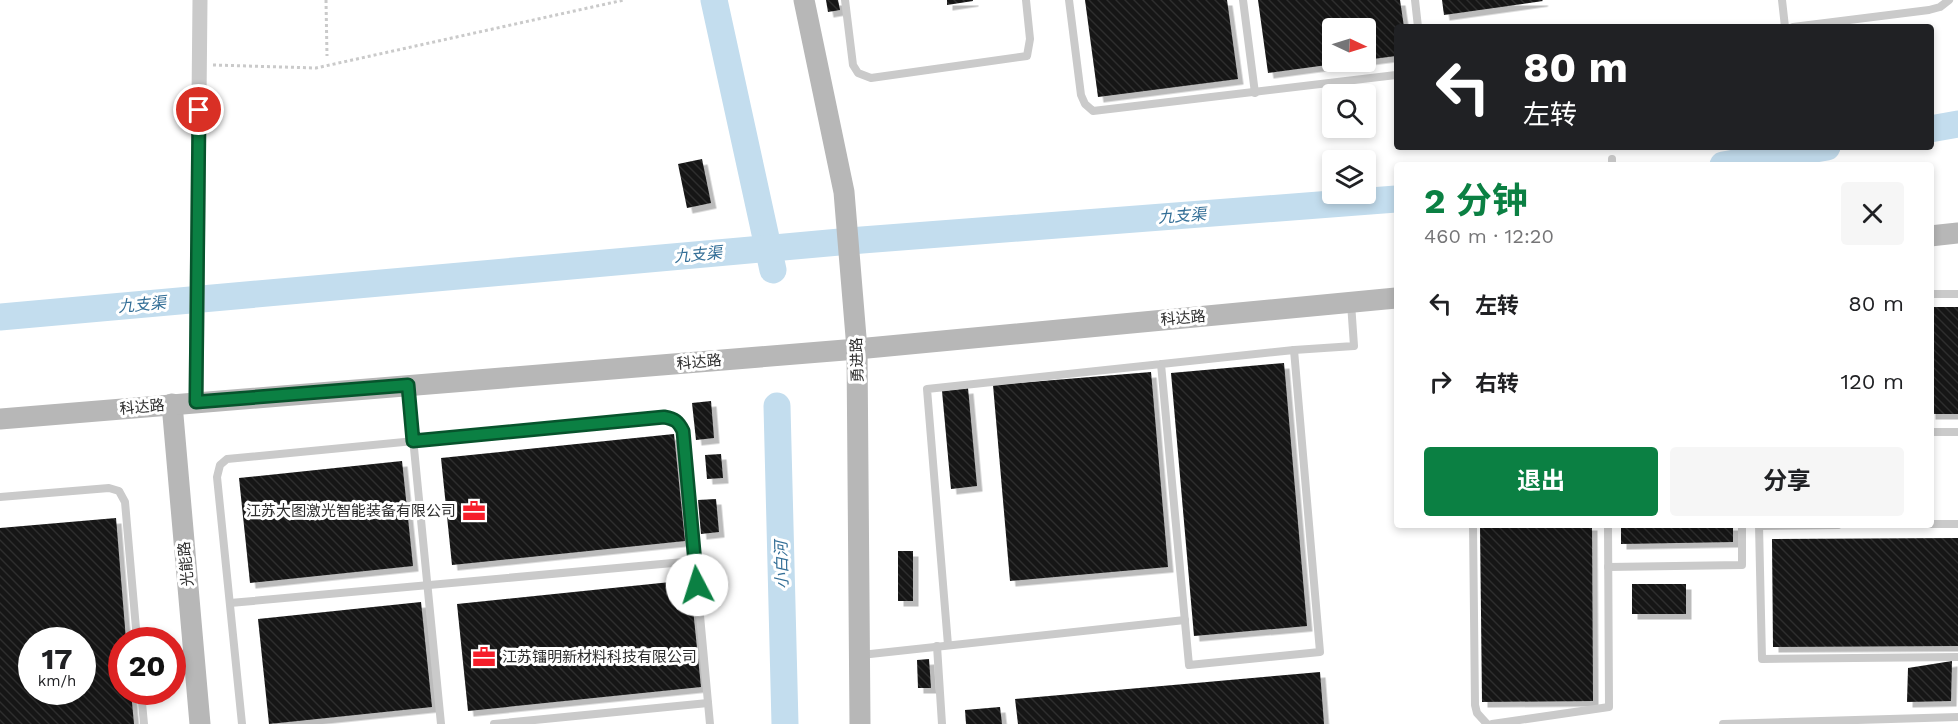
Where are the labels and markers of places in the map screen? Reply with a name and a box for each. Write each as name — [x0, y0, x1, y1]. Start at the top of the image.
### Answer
pin — [173, 84, 224, 135]
office icon: 江苏大图激光智能装备有限公司 — [461, 498, 487, 524]
place label: 江苏大图激光智能装备有限公司 — [246, 502, 456, 520]
office icon: 江苏镭明新材料科技有限公司 — [471, 644, 497, 670]
place label: 江苏镭明新材料科技有限公司 — [502, 648, 697, 666]

